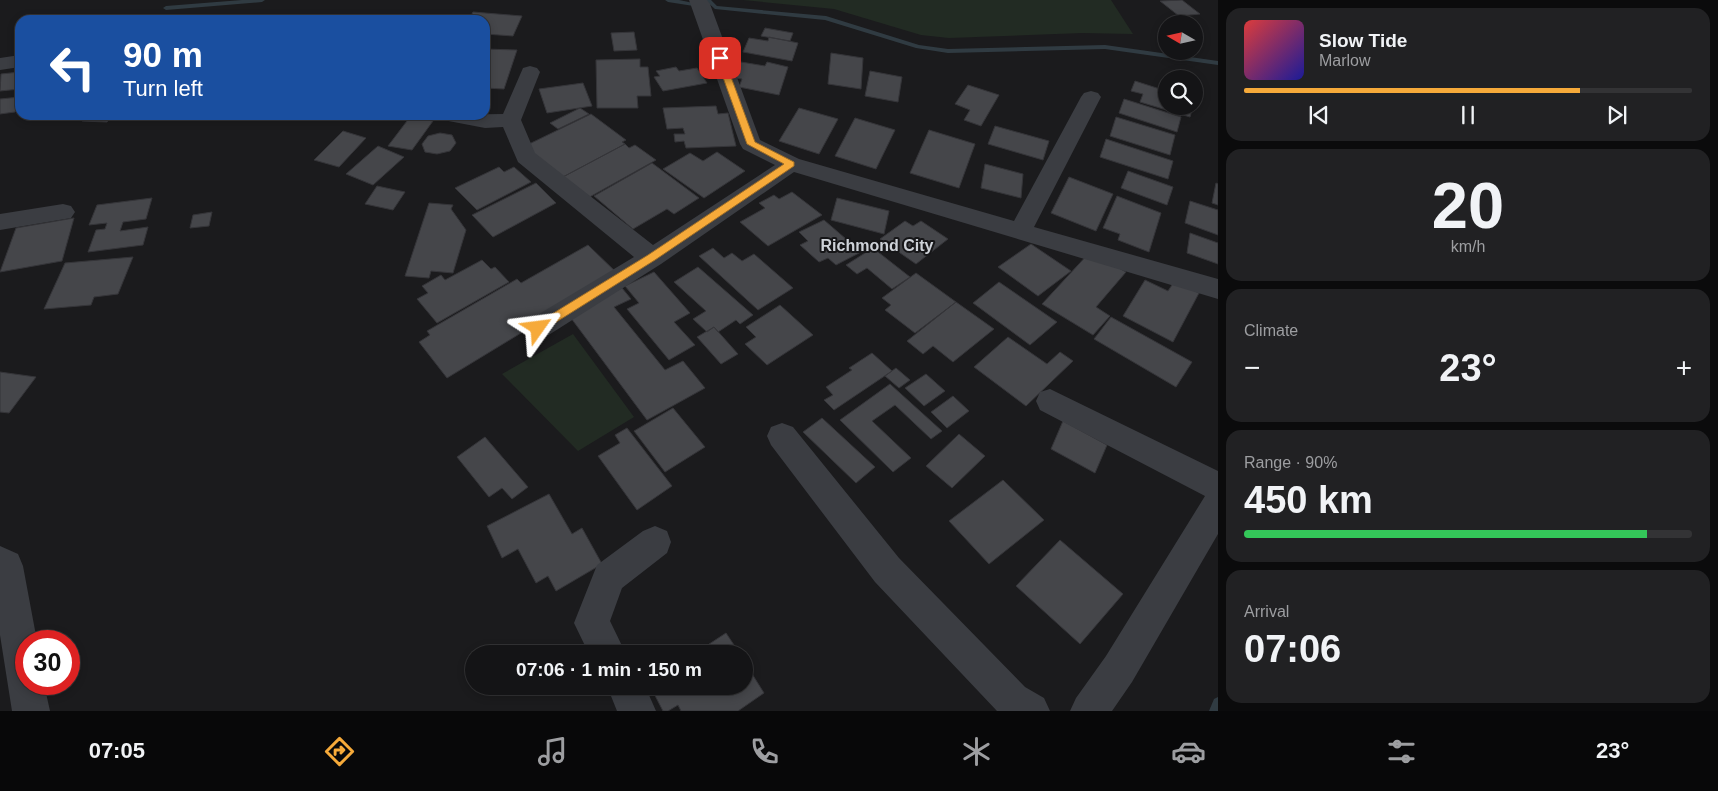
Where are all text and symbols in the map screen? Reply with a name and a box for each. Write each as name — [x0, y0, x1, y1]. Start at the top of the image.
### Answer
north arrow — [1158, 15, 1202, 60]
map controls — [1158, 15, 1203, 115]
text: Slow Tide — [1319, 30, 1407, 51]
icon: left — [40, 35, 105, 100]
text: 90 m — [123, 35, 203, 74]
pin — [699, 37, 741, 79]
icon: arrive — [706, 44, 734, 72]
text: Marlow — [1319, 52, 1371, 69]
button: search — [1158, 70, 1203, 115]
text: Turn left — [123, 76, 203, 101]
icon: previous — [1305, 101, 1333, 129]
icon: pause — [1454, 101, 1482, 129]
icon: next — [1603, 101, 1631, 129]
text: 20 — [1432, 169, 1504, 242]
district label: Richmond City — [821, 237, 934, 254]
text: km/h — [1451, 238, 1485, 255]
position arrow — [511, 301, 563, 353]
text: Climate — [1244, 322, 1298, 339]
text: 23° — [1439, 347, 1497, 389]
text: − — [1244, 352, 1260, 383]
text: + — [1676, 352, 1692, 383]
text: Range · 90% — [1244, 454, 1337, 471]
text: 450 km — [1244, 479, 1373, 521]
text: Arrival — [1244, 603, 1289, 620]
text: 07:06 — [1244, 628, 1341, 670]
speed limit sign: 30 — [15, 630, 80, 695]
text: 07:06 · 1 min · 150 m — [516, 659, 702, 680]
icon: directions — [322, 734, 357, 769]
icon: music — [535, 734, 570, 769]
icon: phone — [747, 734, 782, 769]
icon: climate — [959, 734, 994, 769]
icon: car — [1171, 734, 1206, 769]
icon: filters — [1384, 734, 1419, 769]
text: 07:05 — [89, 738, 145, 763]
text: 23° — [1596, 738, 1629, 763]

